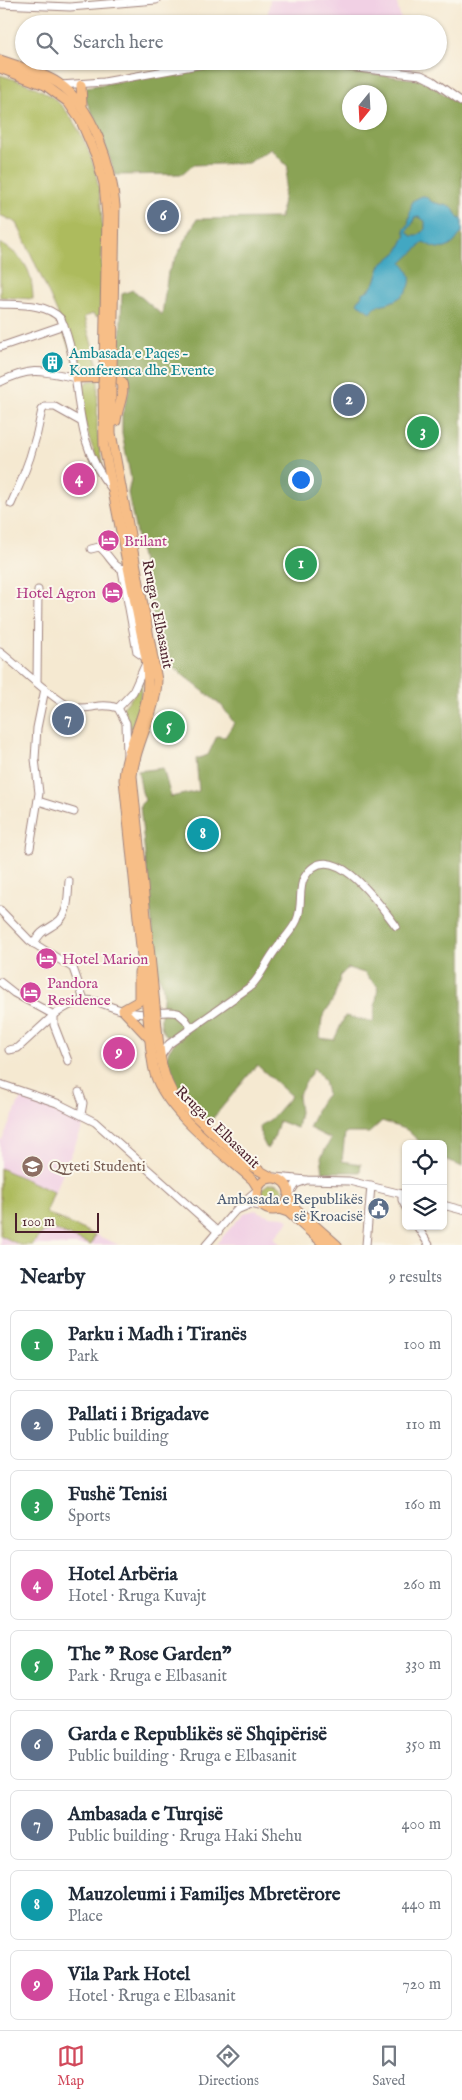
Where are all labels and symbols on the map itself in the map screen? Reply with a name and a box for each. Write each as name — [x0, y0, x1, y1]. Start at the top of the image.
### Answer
north arrow — [342, 85, 387, 130]
pin: 6 — [147, 197, 179, 235]
place label: Ambasada e Paqes – Konferenca dhe Evente — [68, 344, 215, 380]
building icon: Ambasada e Paqes – Konferenca dhe Evente — [41, 350, 65, 374]
pin: 2 — [333, 381, 365, 419]
pin: 3 — [407, 413, 439, 451]
pin: 4 — [63, 460, 95, 498]
your location — [288, 467, 314, 493]
hotel icon: Brilant — [96, 529, 120, 553]
place label: Brilant — [124, 532, 167, 551]
pin: 1 — [285, 545, 317, 583]
street label: Rruga e Elbasanit — [138, 558, 177, 670]
hotel icon: Hotel Agron — [100, 581, 124, 605]
place label: Hotel Agron — [16, 584, 96, 603]
pin: 7 — [52, 700, 84, 738]
pin: 5 — [153, 708, 185, 746]
pin: 8 — [187, 815, 219, 853]
hotel icon: Hotel Marion — [34, 947, 58, 971]
place label: Hotel Marion — [62, 950, 148, 969]
place label: Pandora Residence — [47, 974, 111, 1010]
hotel icon: Pandora Residence — [19, 980, 43, 1004]
pin: 9 — [103, 1034, 135, 1072]
street label: Rruga e Elbasanit — [171, 1082, 264, 1173]
school or university icon: Qyteti Studenti — [21, 1154, 45, 1178]
place label: Qyteti Studenti — [49, 1157, 146, 1176]
place label: Ambasada e Republikës së Kroacisë — [216, 1190, 363, 1226]
public building icon: Ambasada e Republikës së Kroacisë — [367, 1196, 391, 1220]
scale bar — [15, 1210, 99, 1233]

